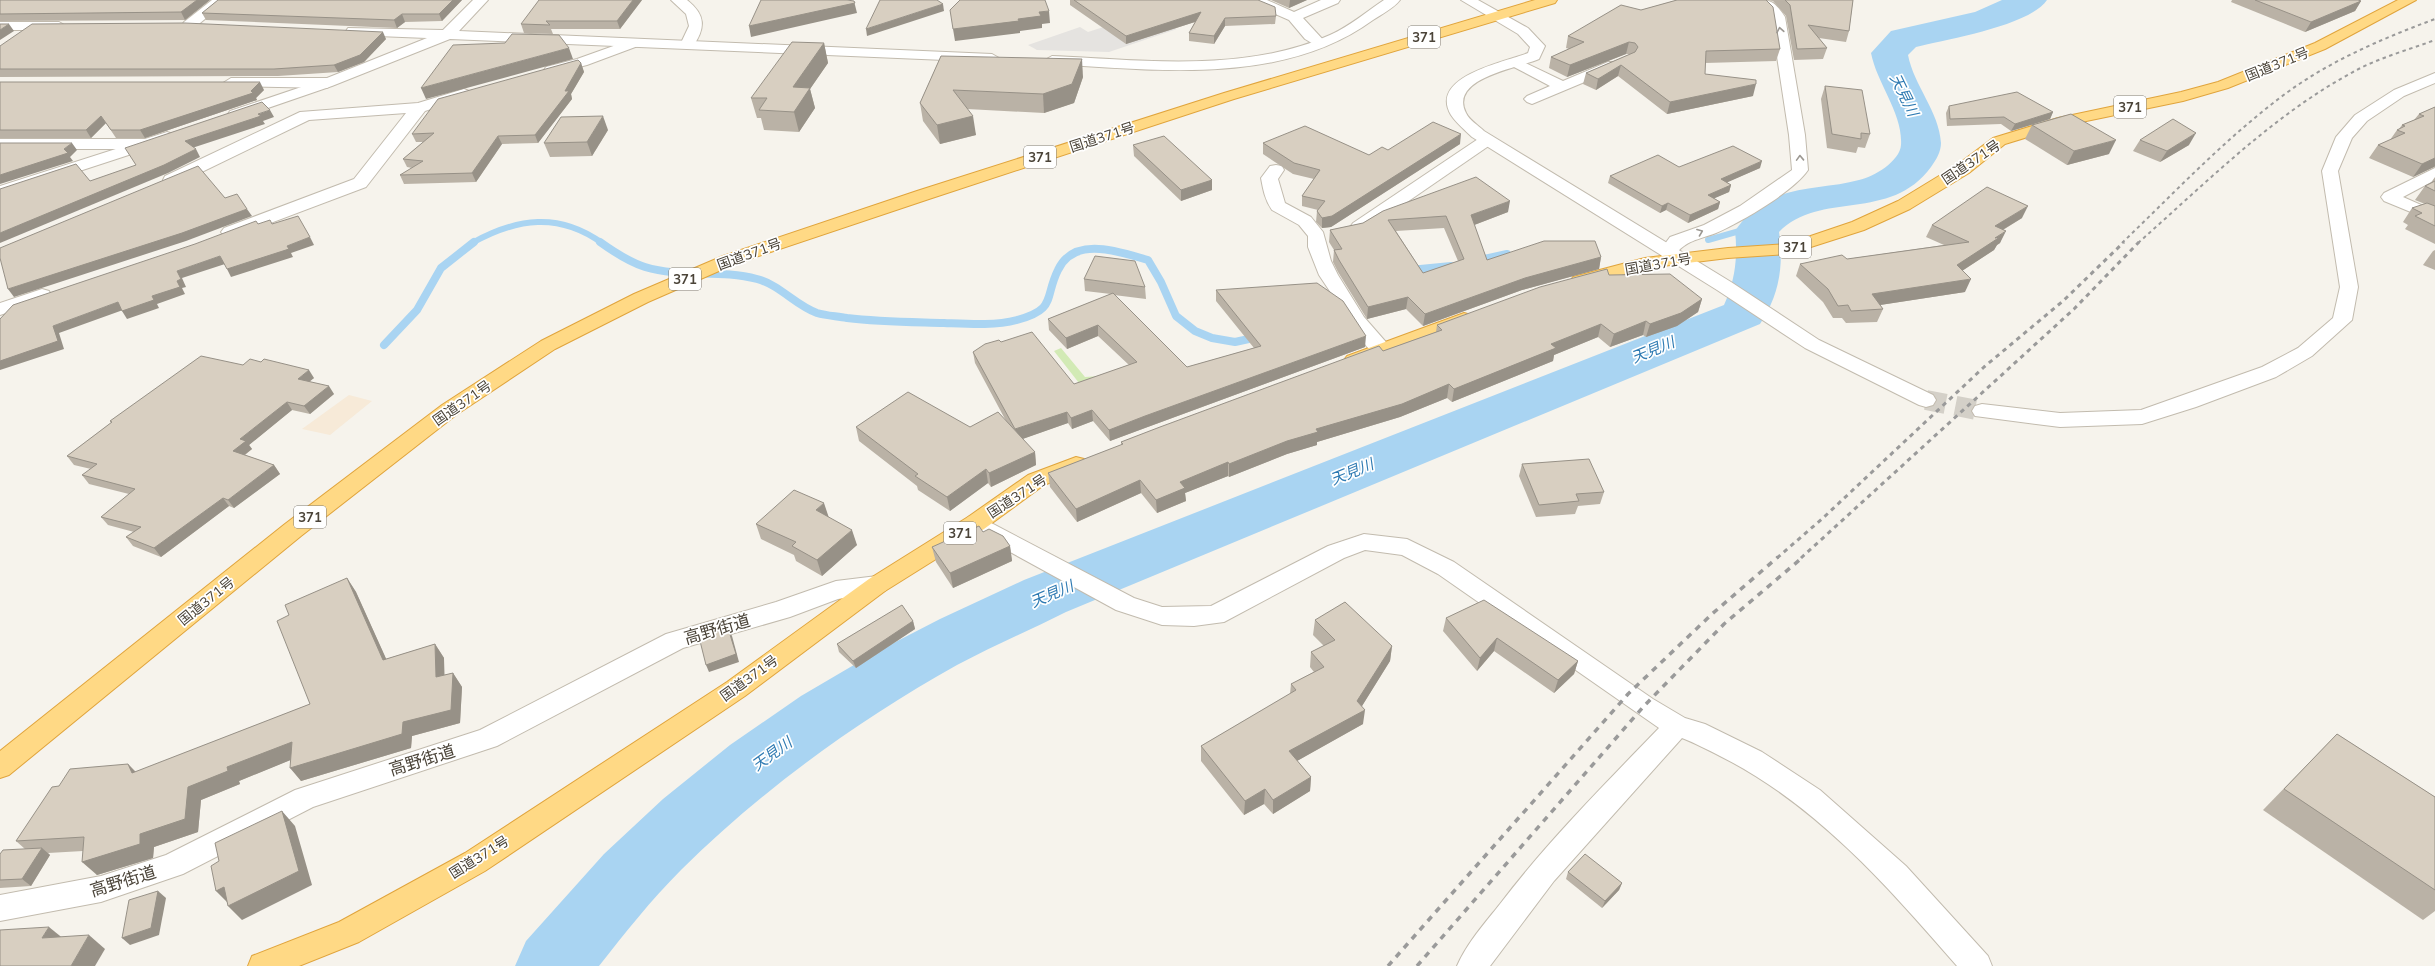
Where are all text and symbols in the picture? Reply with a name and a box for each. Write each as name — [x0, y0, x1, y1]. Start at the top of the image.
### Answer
road number: 371 — [1408, 26, 1440, 48]
one-way arrow — [1777, 27, 1785, 33]
street label: 国道371号 — [2242, 43, 2312, 85]
water label: 天見川 — [1886, 70, 1924, 121]
road number: 371 — [2114, 96, 2146, 118]
street label: 国道371号 — [1067, 118, 1137, 156]
street label: 国道371号 — [1938, 136, 2004, 188]
road number: 371 — [1024, 146, 1056, 168]
one-way arrow — [1796, 155, 1804, 161]
one-way arrow — [1697, 229, 1704, 237]
street label: 国道371号 — [714, 234, 784, 274]
road number: 371 — [1779, 236, 1811, 258]
street label: 国道371号 — [1623, 249, 1693, 279]
road number: 371 — [669, 268, 701, 290]
water label: 天見川 — [1628, 332, 1679, 367]
street label: 国道371号 — [429, 376, 495, 430]
water label: 天見川 — [1327, 454, 1378, 489]
street label: 国道371号 — [984, 470, 1050, 522]
road number: 371 — [294, 506, 326, 528]
road number: 371 — [944, 522, 976, 544]
street label: 国道371号 — [174, 573, 238, 629]
water label: 天見川 — [1027, 575, 1078, 611]
street label: 高野街道 — [681, 609, 752, 648]
street label: 国道371号 — [717, 651, 781, 705]
water label: 天見川 — [748, 732, 797, 775]
street label: 高野街道 — [386, 740, 457, 780]
street label: 国道371号 — [446, 832, 512, 882]
street label: 高野街道 — [87, 861, 158, 901]

